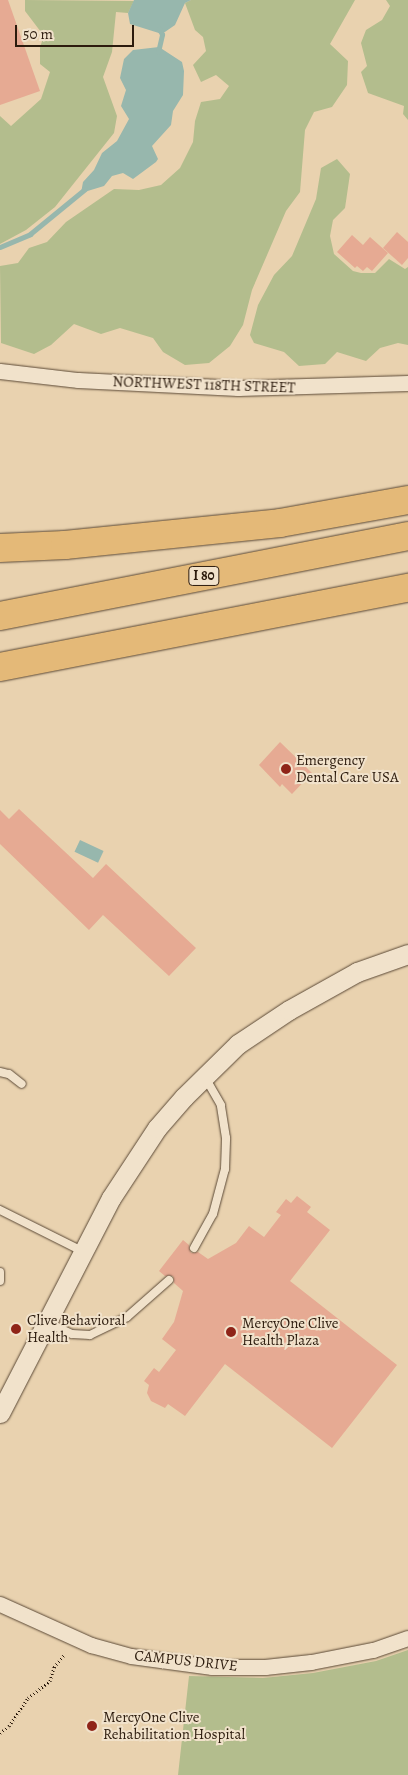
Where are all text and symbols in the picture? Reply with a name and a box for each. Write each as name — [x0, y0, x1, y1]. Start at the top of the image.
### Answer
scale bar — [18, 15, 136, 47]
text: 50 m — [23, 24, 53, 44]
street label: NORTHWEST 118TH STREET — [112, 373, 296, 397]
road number: I 80 — [188, 564, 220, 588]
place label: Emergency Dental Care USA — [296, 751, 399, 786]
marker: Emergency Dental Care USA — [280, 763, 292, 775]
place label: Clive Behavioral Health — [27, 1311, 125, 1346]
place label: MercyOne Clive Health Plaza — [242, 1314, 338, 1349]
marker: Clive Behavioral Health — [9, 1322, 23, 1336]
marker: MercyOne Clive Health Plaza — [224, 1325, 238, 1339]
street label: CAMPUS DRIVE — [134, 1647, 238, 1675]
place label: MercyOne Clive Rehabilitation Hospital — [103, 1708, 245, 1743]
marker: MercyOne Clive Rehabilitation Hospital — [85, 1719, 99, 1733]

